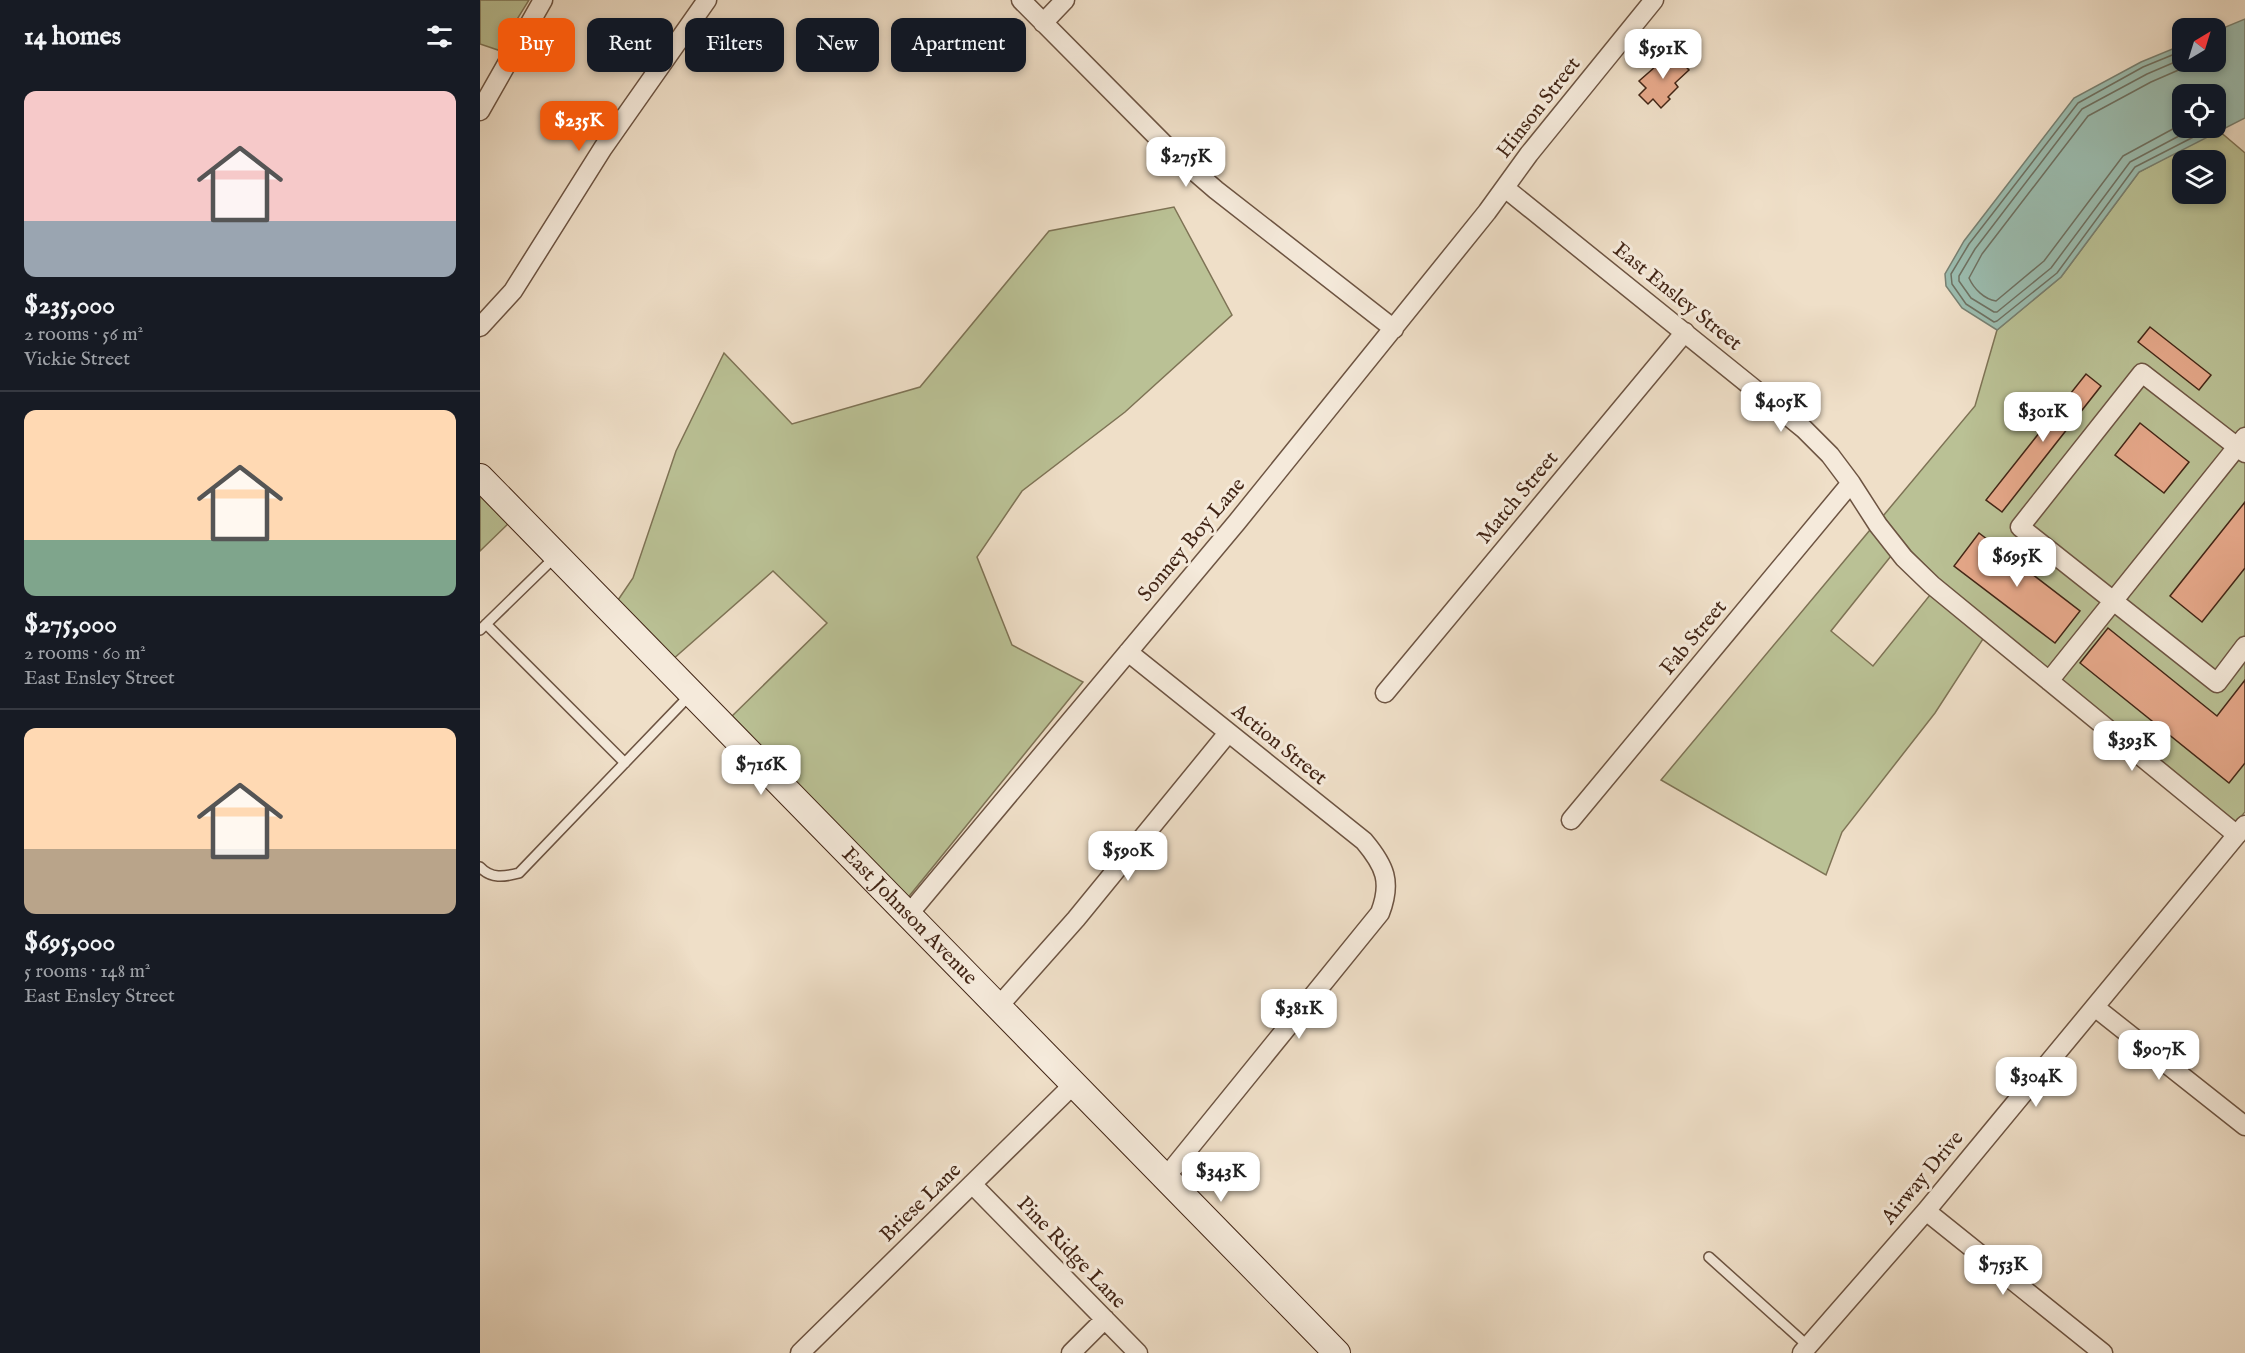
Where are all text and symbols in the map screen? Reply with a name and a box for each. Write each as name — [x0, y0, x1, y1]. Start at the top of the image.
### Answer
chip: Buy — [498, 18, 575, 72]
chip: Rent — [587, 18, 673, 72]
chip: Filters — [685, 18, 784, 72]
chip: New — [796, 18, 879, 72]
chip: Apartment — [891, 18, 1026, 72]
north arrow — [2172, 18, 2226, 72]
map controls — [2172, 18, 2226, 204]
text: 14 homes — [24, 20, 121, 53]
icon: filters — [423, 20, 456, 53]
pin: $591K — [1621, 29, 1705, 80]
text: $591K — [1639, 36, 1687, 61]
street label: Hinson Street — [1491, 52, 1587, 164]
button: locate — [2172, 84, 2226, 138]
pin: $235K — [537, 101, 621, 152]
text: $235K — [554, 108, 604, 133]
icon: home — [186, 130, 294, 238]
pin: $275K — [1144, 137, 1228, 188]
text: $275K — [1160, 144, 1212, 169]
button: layers — [2172, 150, 2226, 204]
street label: East Ensley Street — [1607, 237, 1747, 357]
text: $235,000 — [24, 289, 115, 322]
text: 2 rooms · 56 m² — [24, 322, 143, 347]
text: Vickie Street — [24, 347, 130, 372]
pin: $405K — [1739, 382, 1823, 433]
text: $405K — [1755, 389, 1807, 414]
pin: $301K — [2001, 392, 2085, 443]
text: $301K — [2018, 399, 2068, 424]
street label: Match Street — [1471, 446, 1565, 550]
icon: home — [186, 449, 294, 557]
street label: Sonney Boy Lane — [1132, 472, 1252, 608]
pin: $695K — [1975, 537, 2059, 588]
text: $695K — [1992, 544, 2042, 569]
street label: Fab Street — [1655, 595, 1733, 681]
text: $275,000 — [24, 608, 117, 641]
text: 2 rooms · 60 m² — [24, 641, 146, 666]
text: East Ensley Street — [24, 666, 175, 691]
street label: Action Street — [1225, 698, 1332, 792]
pin: $393K — [2090, 721, 2174, 772]
text: $393K — [2107, 728, 2157, 753]
pin: $716K — [719, 745, 803, 796]
text: $716K — [736, 752, 786, 777]
icon: home — [186, 767, 294, 875]
pin: $590K — [1086, 831, 1170, 882]
text: $590K — [1102, 838, 1154, 863]
street label: East Johnson Avenue — [836, 841, 983, 991]
text: $695,000 — [24, 926, 115, 959]
text: 5 rooms · 148 m² — [24, 959, 151, 984]
text: East Ensley Street — [24, 984, 175, 1009]
pin: $381K — [1257, 989, 1341, 1040]
text: $381K — [1275, 996, 1323, 1021]
pin: $907K — [2117, 1030, 2201, 1081]
text: $907K — [2132, 1037, 2186, 1062]
pin: $304K — [1994, 1057, 2078, 1108]
text: $304K — [2010, 1064, 2062, 1089]
street label: Airway Drive — [1875, 1125, 1970, 1231]
pin: $343K — [1179, 1152, 1263, 1203]
street label: Briese Lane — [874, 1157, 968, 1249]
text: $343K — [1196, 1159, 1246, 1184]
street label: Pine Ridge Lane — [1011, 1191, 1132, 1315]
pin: $753K — [1961, 1245, 2045, 1296]
text: $753K — [1978, 1252, 2028, 1277]

